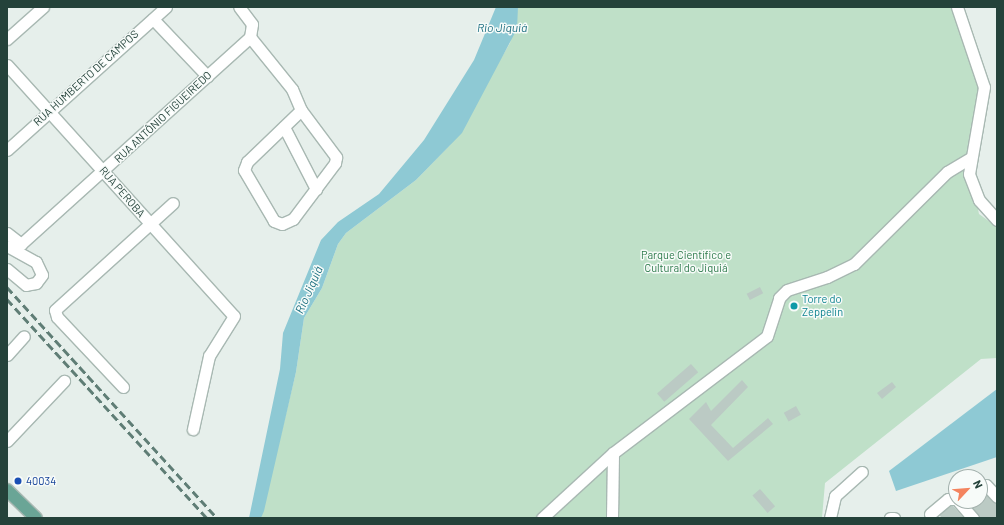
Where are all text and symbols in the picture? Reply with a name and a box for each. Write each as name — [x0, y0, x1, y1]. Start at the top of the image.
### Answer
water label: Rio Jiquiá — [477, 21, 527, 35]
street label: RUA HUMBERTO DE CAMPOS — [31, 27, 141, 129]
street label: RUA ANTÔNIO FIGUEIREDO — [112, 68, 214, 166]
street label: RUA PEROBA — [96, 164, 148, 220]
park label: Parque Científico e Cultural do Jiquiá — [641, 249, 731, 275]
water label: Rio Jiquiá — [292, 264, 326, 316]
place label: Torre do Zeppelin — [802, 293, 843, 319]
marker: Torre do Zeppelin — [789, 301, 799, 311]
north arrow — [948, 469, 988, 509]
place label: 40034 — [26, 474, 56, 488]
marker: 40034 — [13, 476, 23, 486]
text: N — [971, 478, 986, 490]

